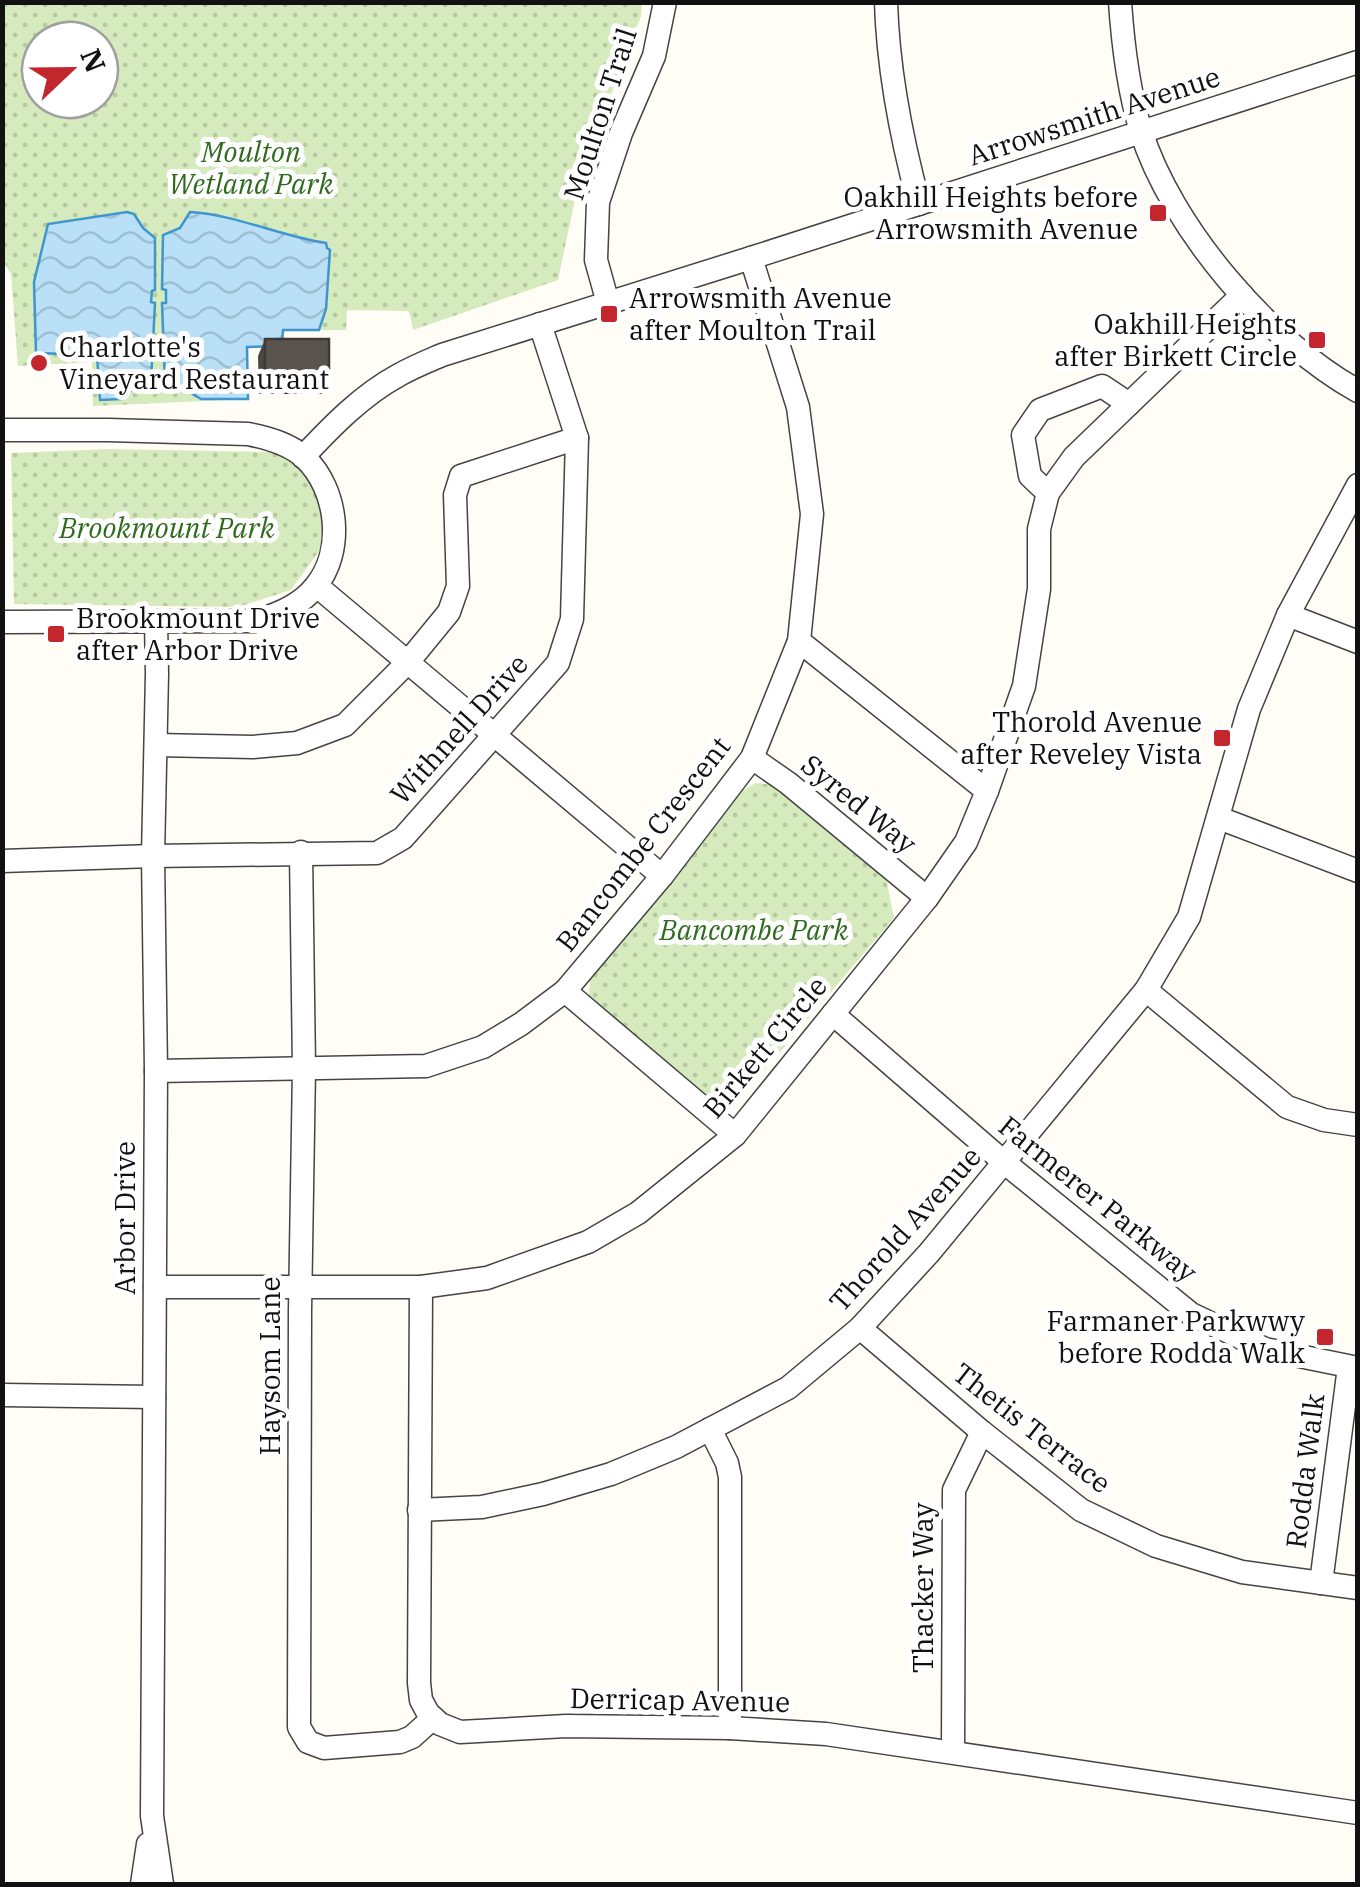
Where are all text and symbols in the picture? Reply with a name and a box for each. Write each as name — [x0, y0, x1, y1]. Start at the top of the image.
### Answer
north arrow — [20, 20, 120, 120]
street label: Moulton Trail — [554, 23, 645, 205]
text: N — [72, 43, 115, 78]
street label: Arrowsmith Avenue — [963, 57, 1225, 174]
park label: Moulton Wetland Park — [169, 133, 334, 202]
place label: Oakhill Heights before Arrowsmith Avenue — [843, 178, 1138, 247]
marker: Oakhill Heights before Arrowsmith Avenue — [1147, 202, 1169, 224]
place label: Arrowsmith Avenue after Moulton Trail — [629, 279, 892, 348]
marker: Arrowsmith Avenue after Moulton Trail — [598, 303, 620, 325]
place label: Oakhill Heights after Birkett Circle — [1054, 305, 1297, 374]
place label: Charlotte's Vineyard Restaurant — [59, 328, 329, 397]
marker: Oakhill Heights after Birkett Circle — [1306, 329, 1328, 351]
marker: Charlotte's Vineyard Restaurant — [28, 352, 50, 374]
park label: Brookmount Park — [58, 509, 275, 546]
place label: Brookmount Drive after Arbor Drive — [76, 599, 320, 668]
marker: Brookmount Drive after Arbor Drive — [45, 623, 67, 645]
street label: Withnell Drive — [381, 646, 536, 812]
place label: Thorold Avenue after Reveley Vista — [960, 703, 1202, 772]
marker: Thorold Avenue after Reveley Vista — [1211, 727, 1233, 749]
street label: Bancombe Crescent — [547, 729, 738, 959]
street label: Syred Way — [794, 746, 925, 861]
park label: Bancombe Park — [659, 911, 849, 948]
street label: Birkett Circle — [694, 968, 835, 1125]
street label: Farmerer Parkway — [992, 1107, 1205, 1290]
street label: Thorold Avenue — [821, 1138, 989, 1319]
street label: Arbor Drive — [106, 1141, 143, 1295]
street label: Haysom Lane — [251, 1276, 288, 1456]
place label: Farmaner Parkwwy before Rodda Walk — [1047, 1302, 1306, 1371]
marker: Farmaner Parkwwy before Rodda Walk — [1314, 1326, 1336, 1348]
street label: Thetis Terrace — [946, 1354, 1119, 1501]
street label: Rodda Walk — [1277, 1391, 1332, 1550]
street label: Thacker Way — [904, 1503, 941, 1673]
street label: Derricap Avenue — [570, 1679, 790, 1720]

